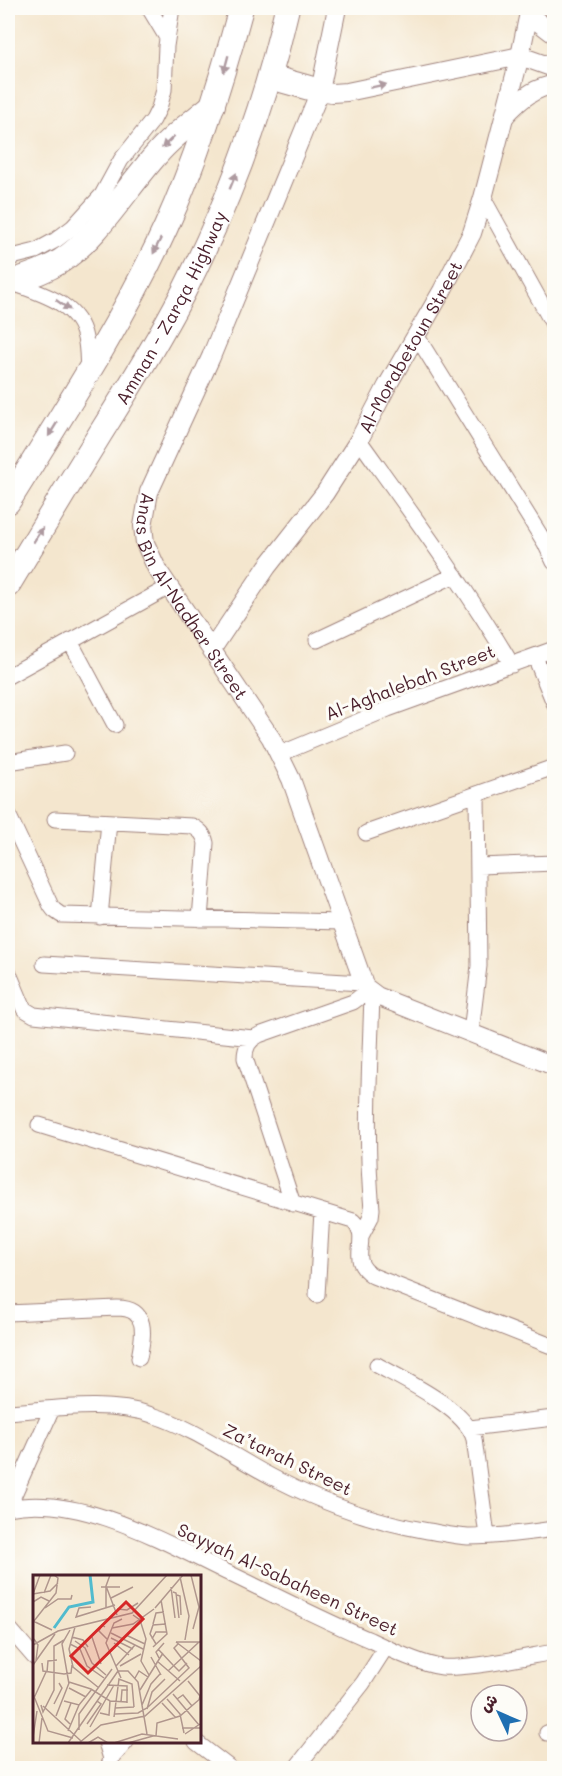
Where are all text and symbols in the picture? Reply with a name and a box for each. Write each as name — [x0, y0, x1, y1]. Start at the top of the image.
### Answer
one-way arrow — [221, 55, 230, 73]
one-way arrow — [368, 80, 387, 90]
one-way arrow — [162, 135, 176, 149]
one-way arrow — [228, 172, 238, 190]
street label: Amman - Zarqa Highway — [109, 207, 232, 409]
one-way arrow — [152, 237, 162, 255]
street label: Al-Morabetoun Street — [353, 256, 468, 437]
one-way arrow — [55, 299, 71, 311]
one-way arrow — [48, 421, 59, 437]
street label: Anas Bin Al-Nadher Street — [131, 491, 254, 704]
one-way arrow — [33, 527, 44, 543]
street label: Al-Aghalebah Street — [321, 638, 499, 726]
street label: Za’tarah Street — [219, 1417, 357, 1501]
street label: Sayyah Al-Sabaheen Street — [174, 1517, 402, 1641]
inset map — [33, 1575, 201, 1743]
north arrow — [469, 1683, 529, 1743]
text: ش — [474, 1689, 502, 1716]

